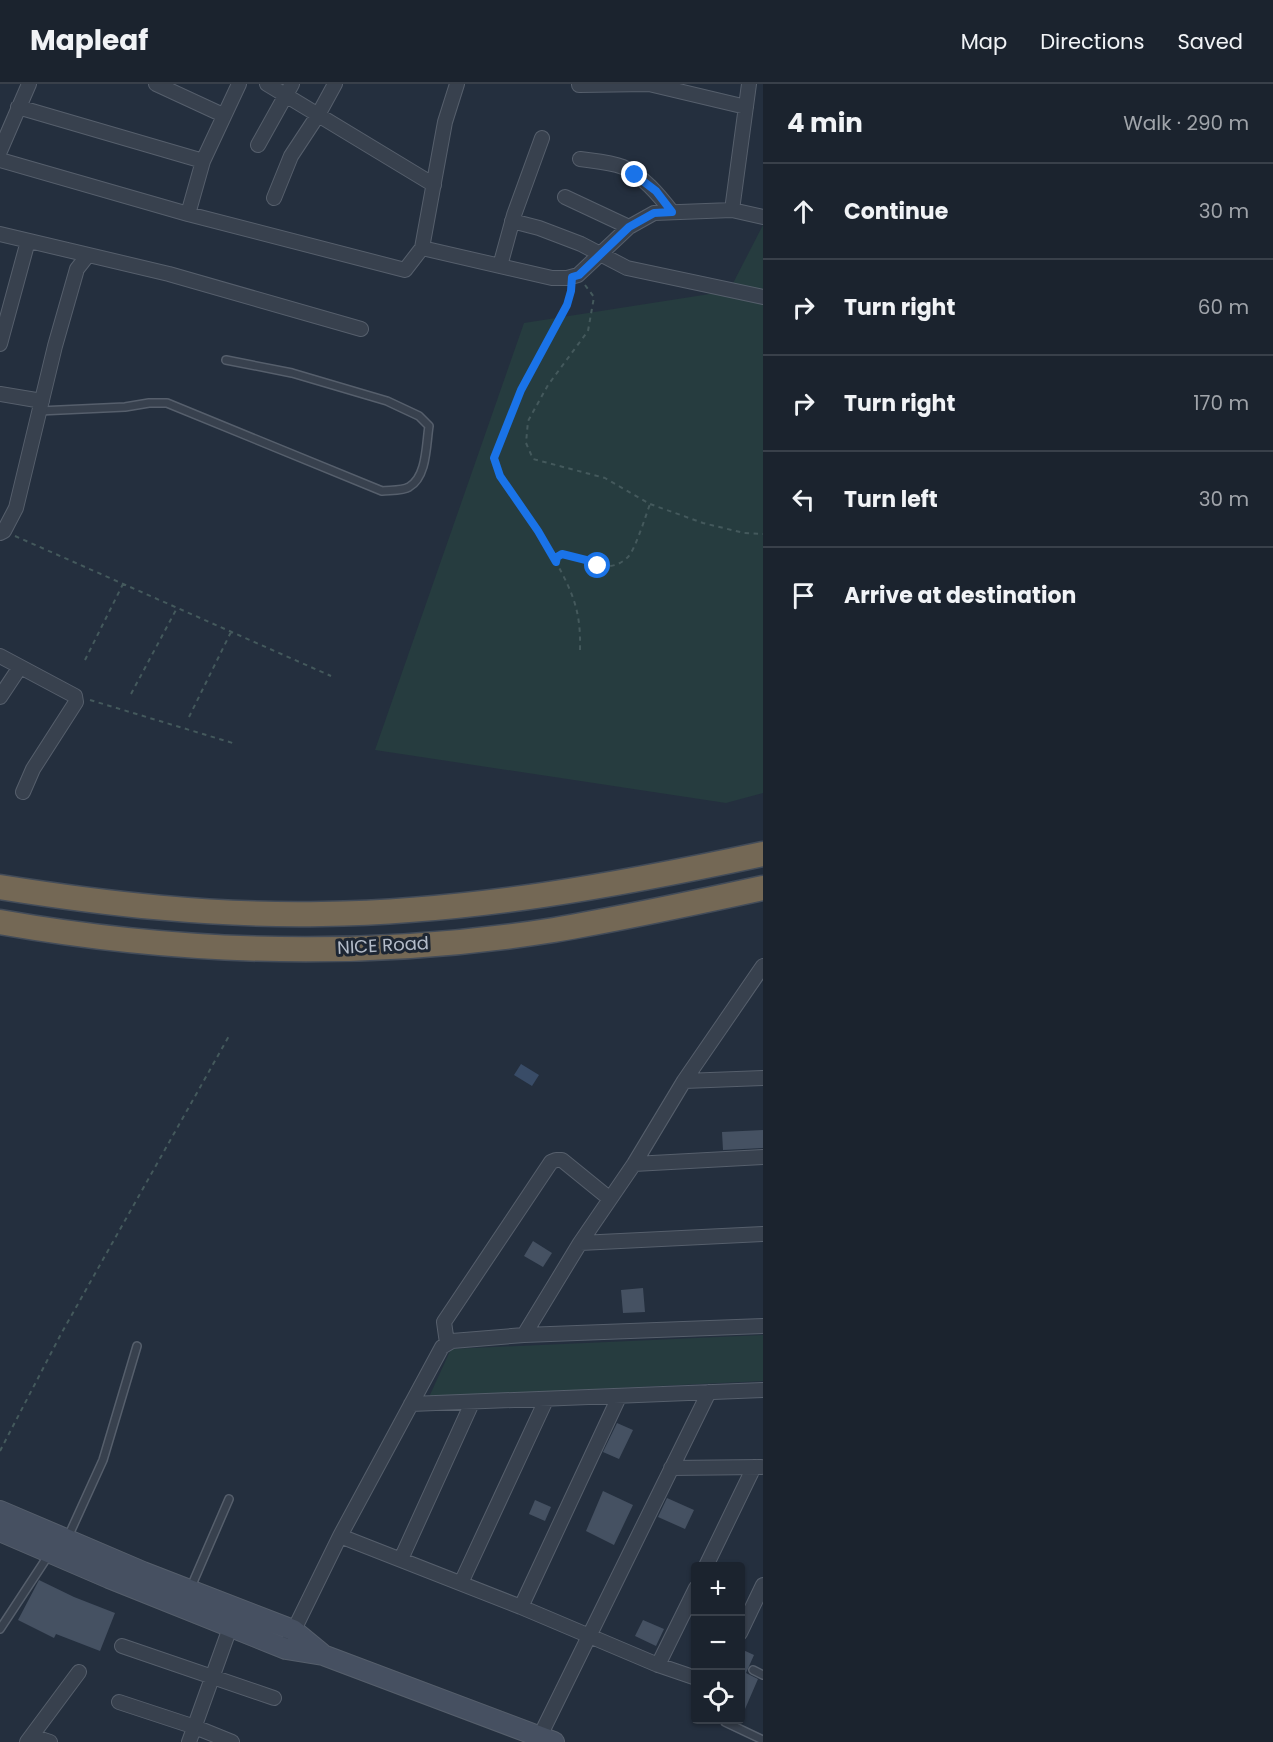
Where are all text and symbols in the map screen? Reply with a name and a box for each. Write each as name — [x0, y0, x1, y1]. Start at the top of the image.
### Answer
text: Mapleaf — [30, 21, 148, 60]
text: Map — [961, 27, 1007, 56]
text: Directions — [1040, 27, 1144, 56]
text: Saved — [1177, 27, 1243, 56]
text: 4 min — [787, 105, 863, 141]
text: Walk · 290 m — [1123, 109, 1249, 137]
route end — [621, 161, 647, 187]
icon: ahead — [787, 195, 820, 228]
text: Continue — [844, 196, 948, 227]
text: 30 m — [1199, 197, 1249, 225]
icon: right — [787, 291, 820, 324]
text: Turn right — [844, 292, 955, 323]
text: 60 m — [1198, 293, 1249, 321]
icon: right — [787, 387, 820, 420]
text: Turn right — [844, 388, 955, 419]
text: 170 m — [1193, 389, 1249, 417]
icon: left — [787, 483, 820, 516]
text: Turn left — [844, 484, 938, 515]
text: 30 m — [1199, 485, 1249, 513]
route start — [584, 552, 610, 578]
icon: arrive — [787, 579, 820, 612]
text: Arrive at destination — [844, 580, 1076, 611]
street label: NICE Road — [336, 930, 430, 960]
map controls — [691, 1562, 745, 1724]
button: + — [691, 1562, 745, 1616]
button: − — [691, 1616, 745, 1670]
button: locate — [691, 1670, 745, 1724]

